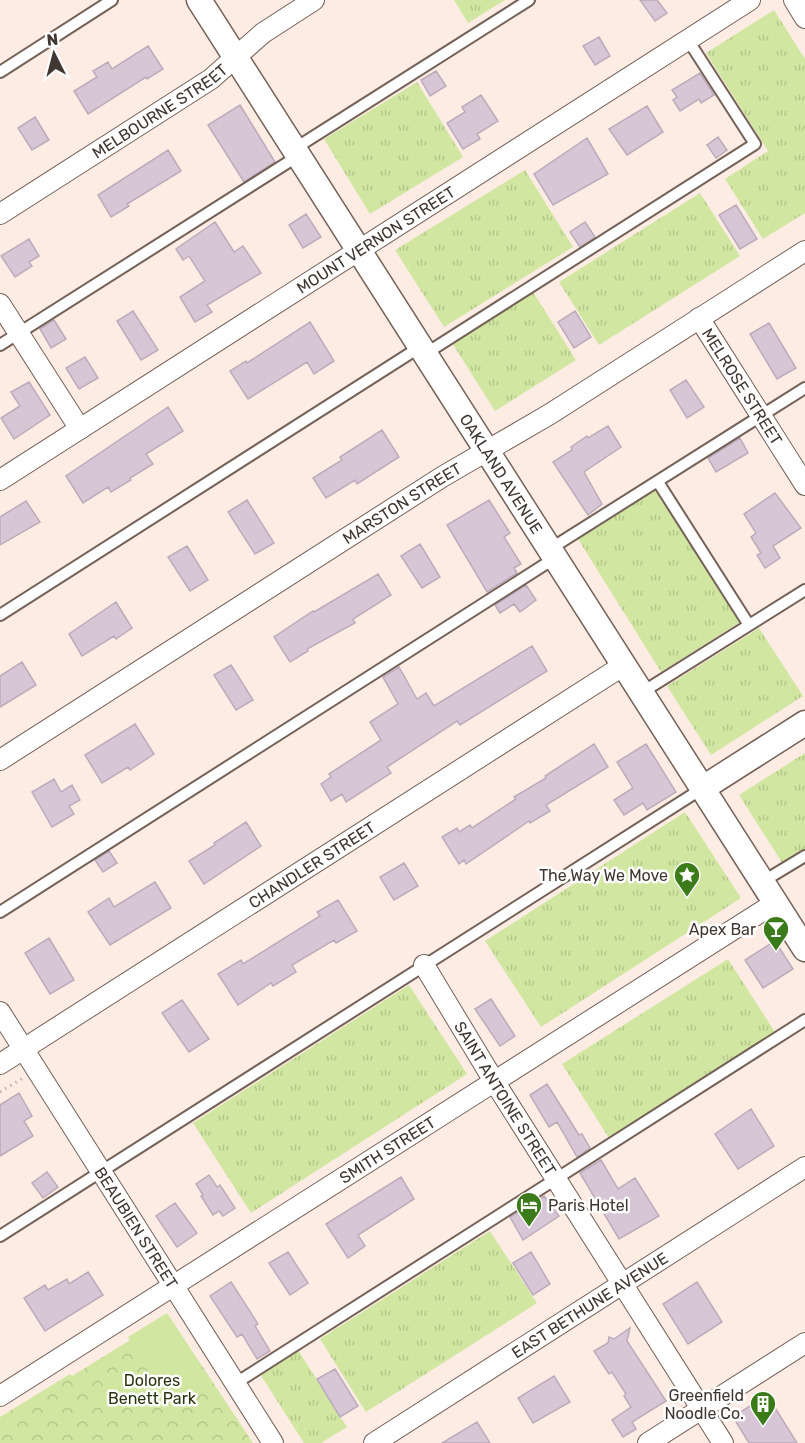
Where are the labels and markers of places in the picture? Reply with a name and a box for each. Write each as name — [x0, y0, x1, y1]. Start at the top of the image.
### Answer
place icon: The Way We Move — [672, 860, 702, 898]
place label: The Way We Move — [539, 866, 668, 885]
bar icon: Apex Bar — [761, 914, 791, 952]
place label: Apex Bar — [689, 920, 756, 939]
hotel icon: Paris Hotel — [514, 1190, 544, 1228]
place label: Paris Hotel — [548, 1196, 629, 1215]
place label: Greenfield Noodle Co. — [665, 1386, 744, 1423]
building icon: Greenfield Noodle Co. — [748, 1389, 778, 1427]

